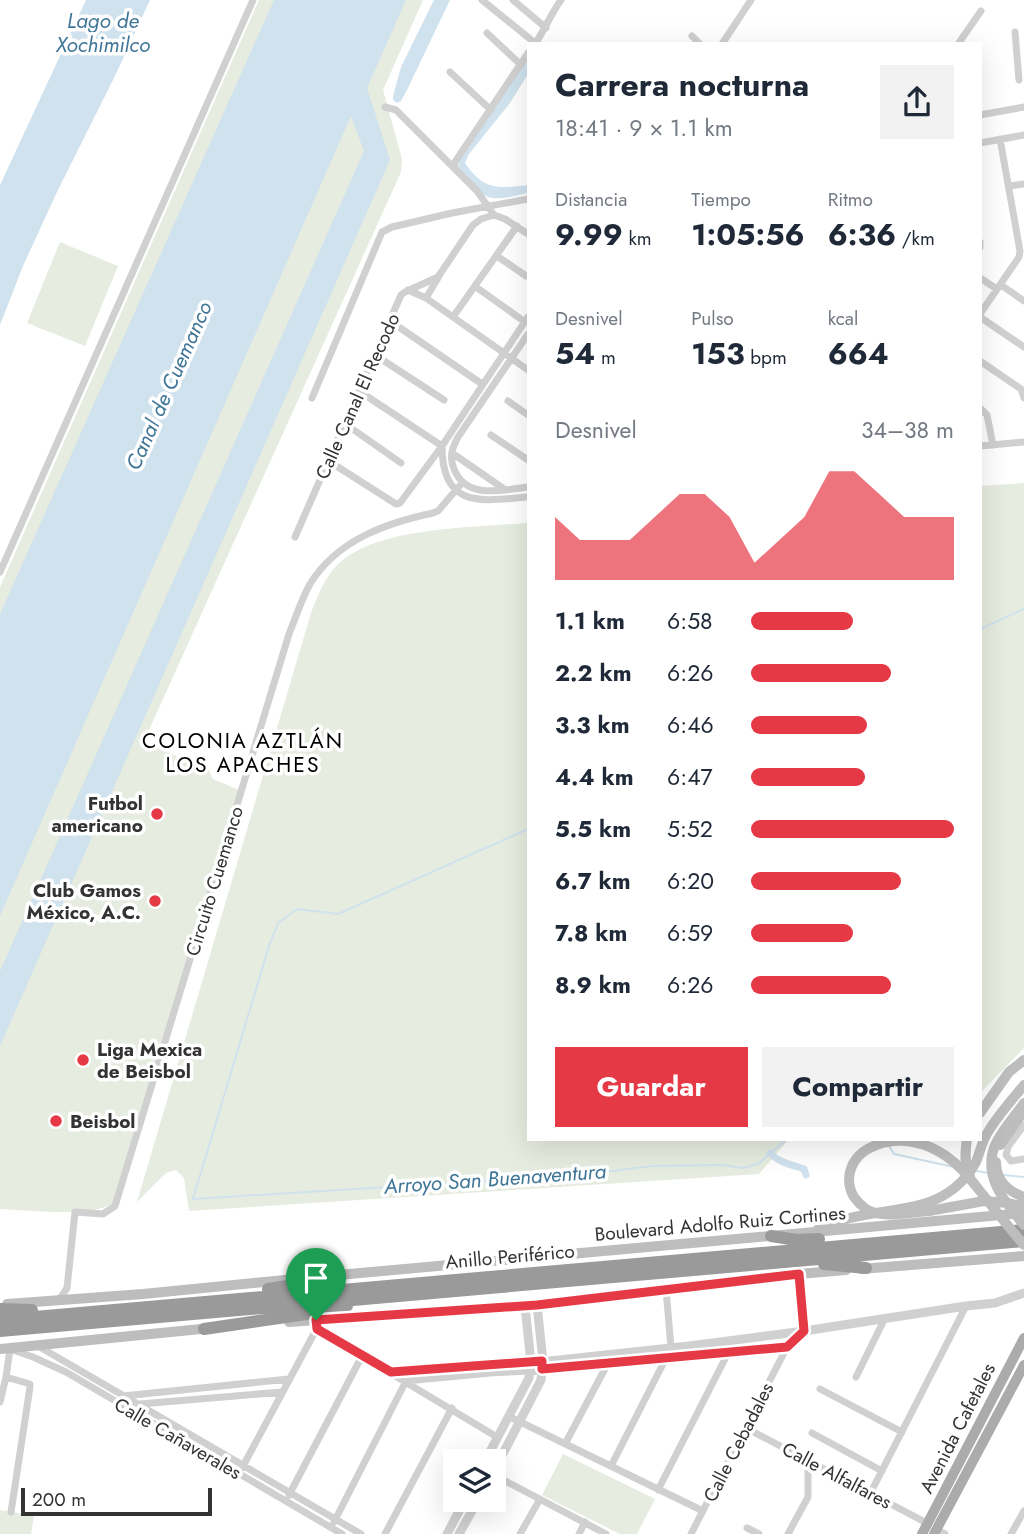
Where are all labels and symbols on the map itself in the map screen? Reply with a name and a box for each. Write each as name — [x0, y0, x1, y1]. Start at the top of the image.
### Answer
water label: Lago de Xochimilco — [55, 6, 150, 60]
water label: Canal de Cuemanco — [118, 297, 220, 475]
street label: Calle Canal El Recodo — [309, 309, 406, 484]
district label: COLONIA AZTLÁN LOS APACHES — [142, 726, 344, 780]
place label: Futbol americano — [51, 790, 143, 839]
street label: Circuito Cuemanco — [179, 803, 250, 959]
marker: Futbol americano — [149, 806, 165, 822]
place label: Club Gamos México, A.C. — [27, 877, 141, 926]
marker: Club Gamos México, A.C. — [147, 893, 163, 909]
place label: Liga Mexica de Beisbol — [97, 1036, 202, 1085]
marker: Liga Mexica de Beisbol — [75, 1052, 91, 1068]
place label: Beisbol — [70, 1108, 135, 1135]
marker: Beisbol — [48, 1113, 64, 1129]
water label: Arroyo San Buenaventura — [382, 1156, 607, 1202]
street label: Boulevard Adolfo Ruiz Cortines — [593, 1199, 847, 1248]
street label: Anillo Periférico — [444, 1237, 576, 1276]
pin — [286, 1248, 346, 1320]
street label: Avenida Cafetales — [913, 1358, 1002, 1498]
street label: Calle Cebadales — [697, 1377, 780, 1507]
street label: Calle Cañaverales — [109, 1391, 247, 1486]
street label: Calle Alfalfares — [777, 1435, 897, 1516]
scale bar — [21, 1485, 212, 1517]

